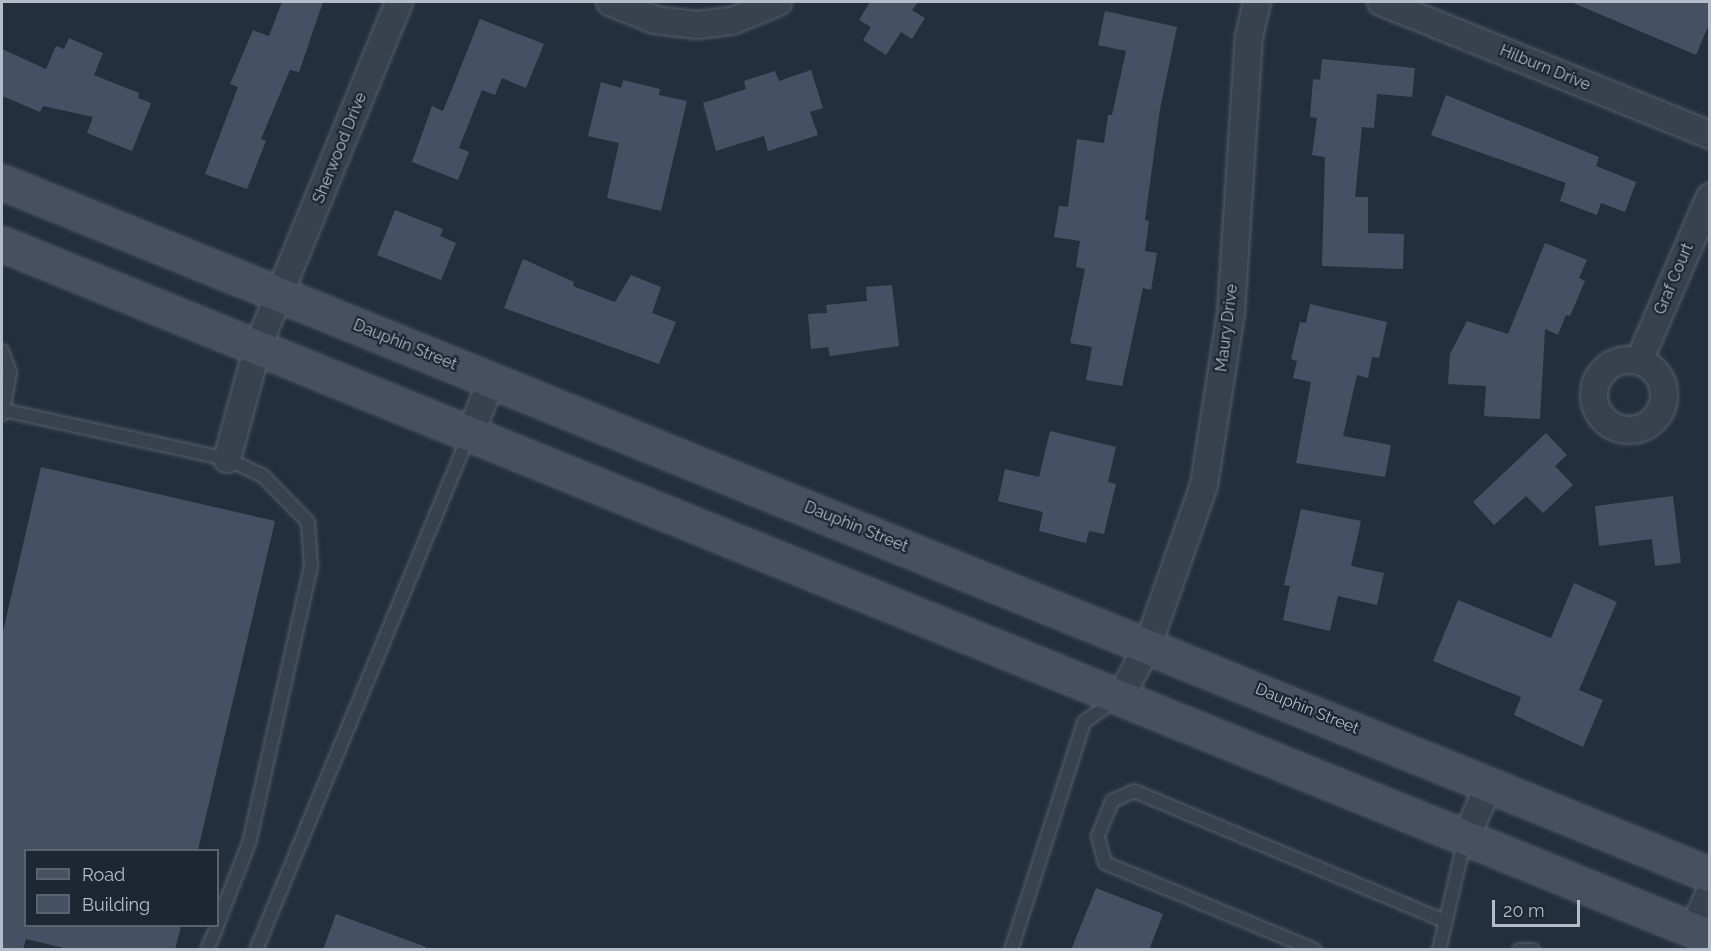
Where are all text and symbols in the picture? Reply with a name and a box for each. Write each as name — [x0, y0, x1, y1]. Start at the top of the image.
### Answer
street label: Hilburn Drive — [1497, 41, 1593, 95]
street label: Sherwood Drive — [309, 90, 371, 206]
street label: Graf Court — [1650, 240, 1698, 318]
street label: Maury Drive — [1212, 283, 1242, 373]
street label: Dauphin Street — [350, 315, 460, 375]
street label: Dauphin Street — [801, 497, 911, 557]
street label: Dauphin Street — [1252, 679, 1362, 739]
legend — [24, 849, 219, 927]
text: Road — [82, 864, 125, 885]
scale bar — [1495, 888, 1584, 926]
text: Building — [82, 894, 150, 915]
text: 20 m — [1503, 900, 1545, 921]

